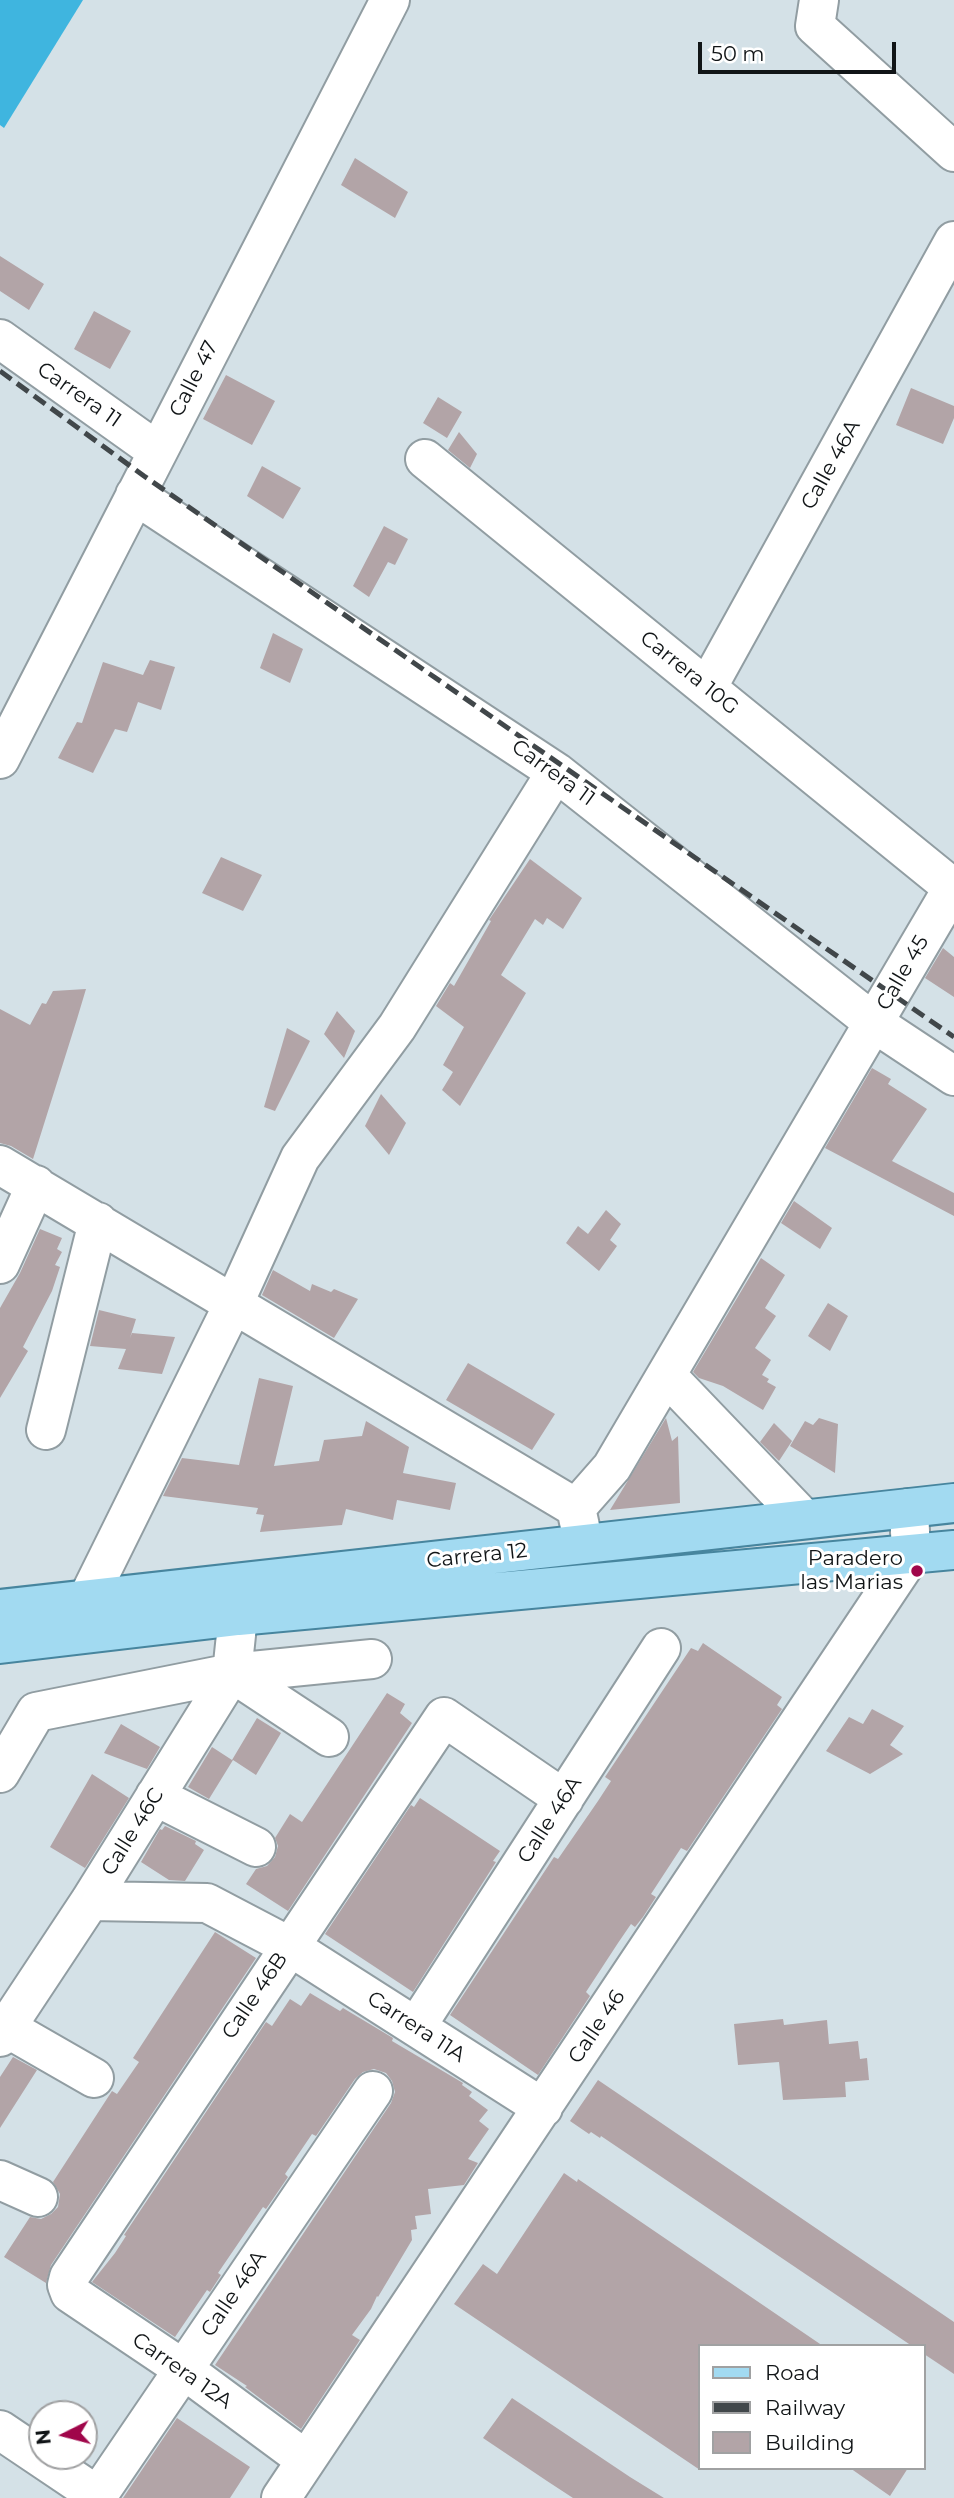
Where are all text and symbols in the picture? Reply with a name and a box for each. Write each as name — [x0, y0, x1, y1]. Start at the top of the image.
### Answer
scale bar — [702, 28, 900, 72]
text: 50 m — [711, 41, 765, 66]
street label: Calle 47 — [164, 337, 224, 421]
street label: Carrera 11 — [32, 357, 126, 433]
street label: Calle 46A — [796, 416, 866, 514]
street label: Carrera 10G — [635, 626, 743, 720]
street label: Carrera 11 — [506, 734, 600, 812]
street label: Calle 45 — [872, 931, 934, 1015]
street label: Carrera 12 — [425, 1538, 529, 1574]
place label: Paradero las Marias — [800, 1546, 903, 1596]
marker: Paradero las Marias — [909, 1563, 925, 1579]
street label: Calle 46A — [513, 1772, 587, 1868]
street label: Calle 46C — [96, 1784, 170, 1880]
street label: Calle 46B — [217, 1948, 293, 2044]
street label: Calle 46 — [563, 1985, 631, 2069]
street label: Carrera 11A — [362, 1986, 470, 2068]
street label: Calle 46A — [196, 2246, 272, 2342]
street label: Carrera 12A — [127, 2327, 237, 2415]
legend — [698, 2344, 926, 2470]
text: Road — [765, 2360, 820, 2385]
text: Railway — [765, 2395, 845, 2420]
north arrow — [28, 2400, 98, 2470]
text: N — [31, 2428, 56, 2446]
text: Building — [765, 2430, 855, 2455]

